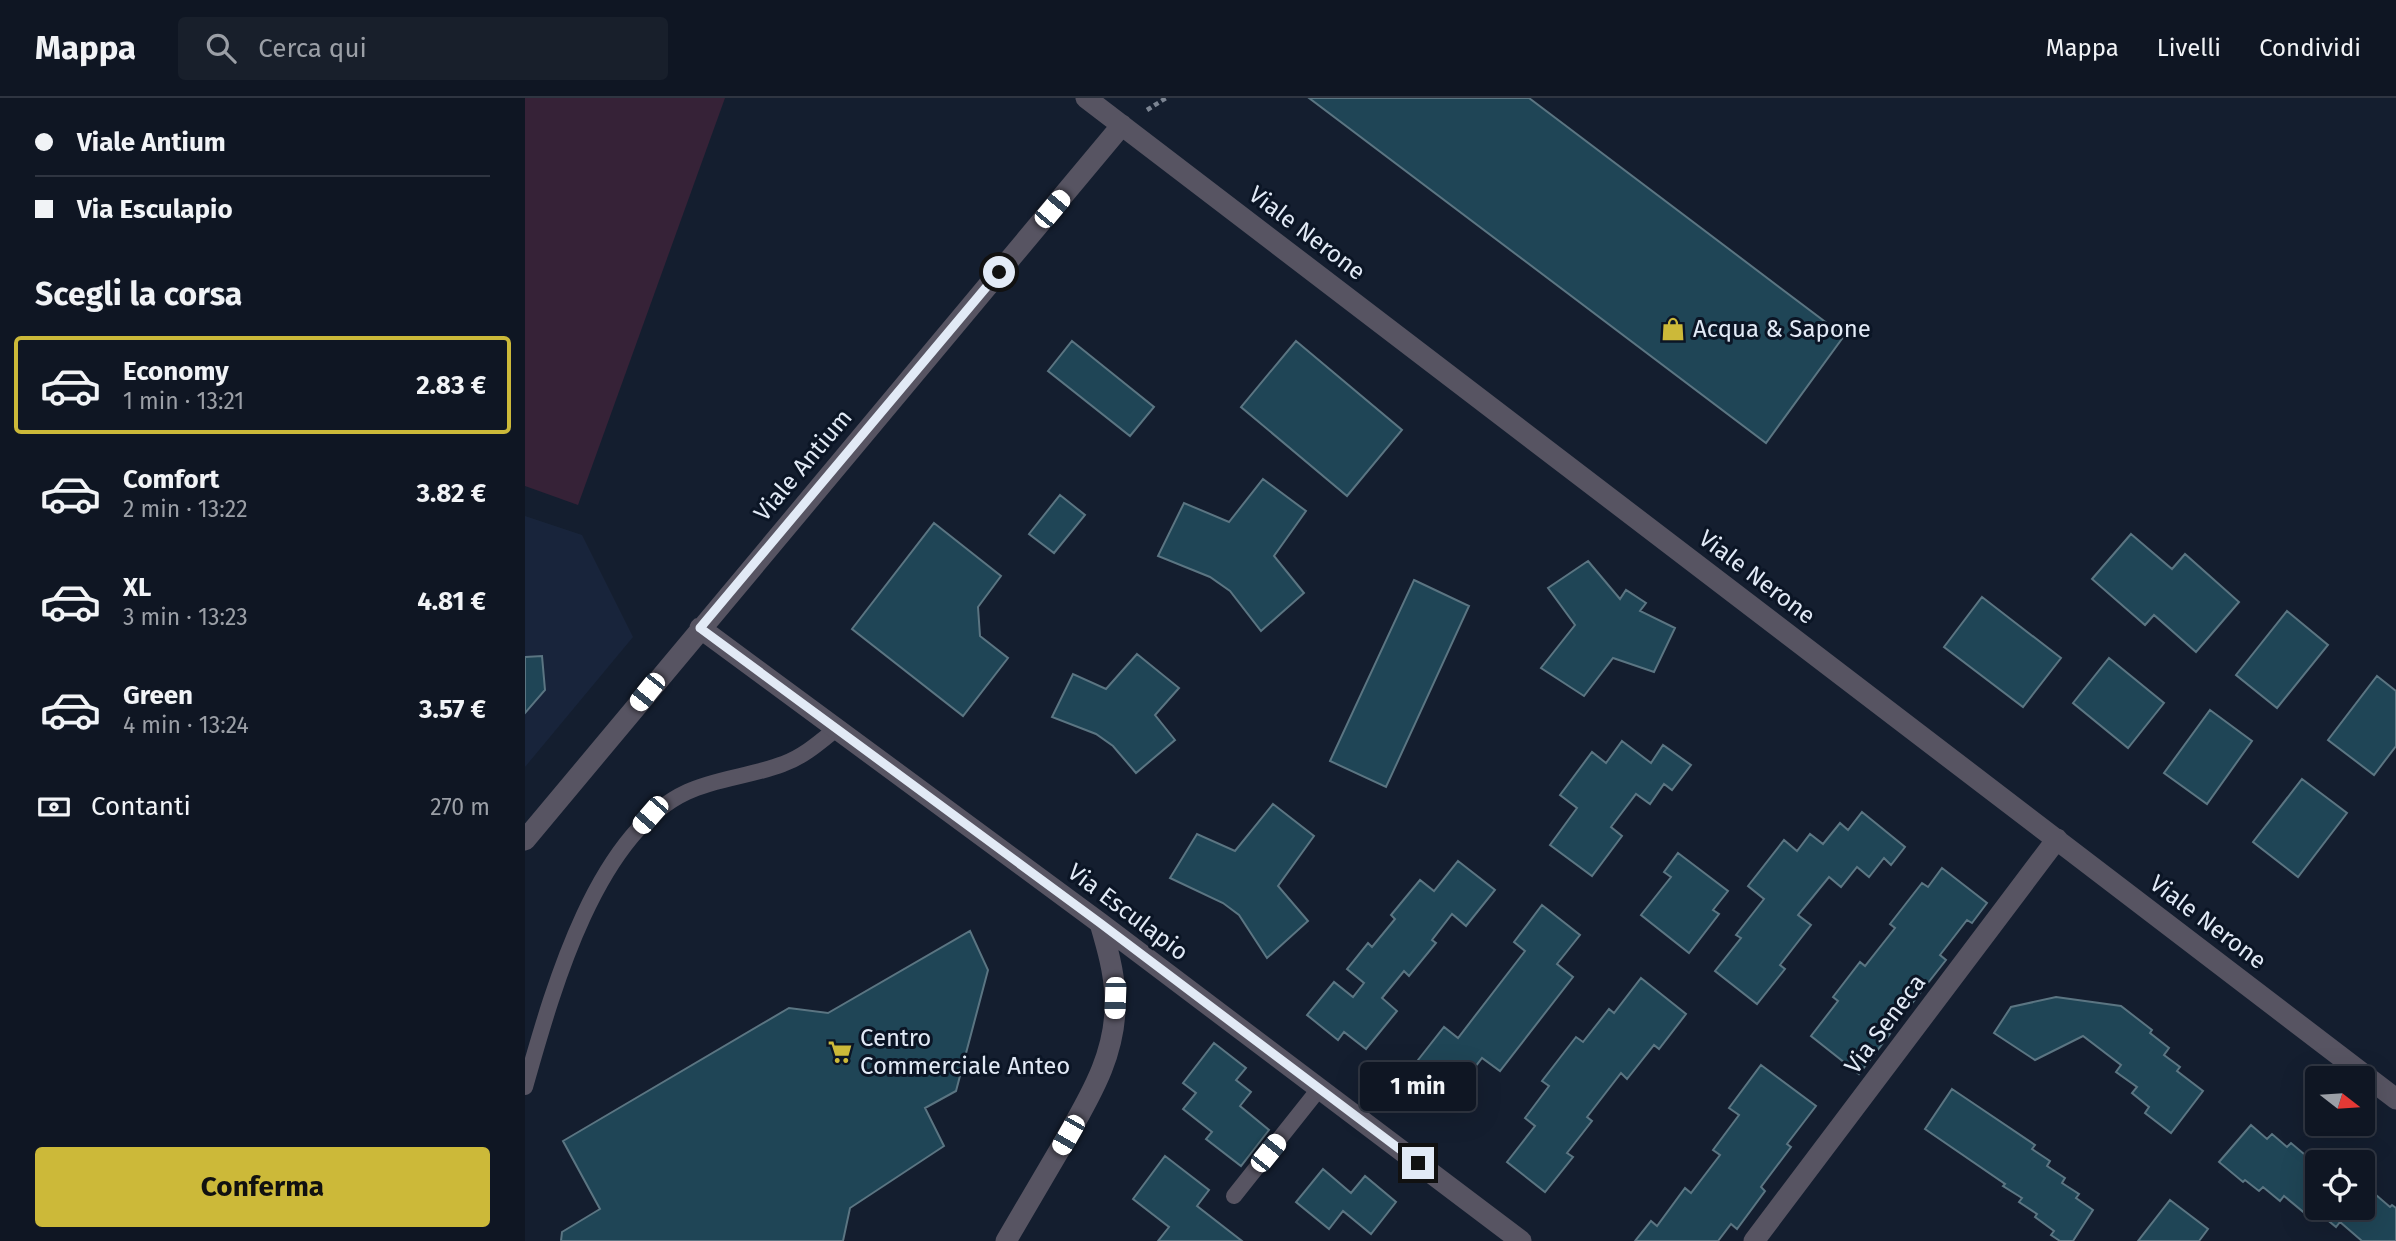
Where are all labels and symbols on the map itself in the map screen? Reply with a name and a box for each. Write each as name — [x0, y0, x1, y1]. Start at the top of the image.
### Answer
street label: Viale Nerone — [1243, 180, 1371, 286]
car — [1031, 186, 1074, 232]
route start — [983, 256, 1015, 288]
shop icon: Acqua & Sapone — [1659, 315, 1687, 343]
place label: Acqua & Sapone — [1693, 315, 1871, 343]
street label: Viale Antium — [748, 403, 858, 527]
street label: Viale Nerone — [1693, 524, 1821, 630]
car — [626, 669, 669, 715]
car — [629, 792, 672, 838]
street label: Via Esculapio — [1062, 858, 1194, 966]
street label: Viale Nerone — [2144, 869, 2272, 975]
street label: Via Seneca — [1839, 969, 1931, 1079]
car — [1104, 977, 1127, 1019]
place label: Centro Commerciale Anteo — [860, 1024, 1070, 1080]
supermarket icon: Centro Commerciale Anteo — [826, 1038, 854, 1066]
callout: 1 min — [1360, 1062, 1476, 1110]
north arrow — [2305, 1066, 2375, 1136]
car — [1049, 1112, 1088, 1158]
car — [1247, 1130, 1290, 1176]
route end — [1402, 1147, 1434, 1179]

